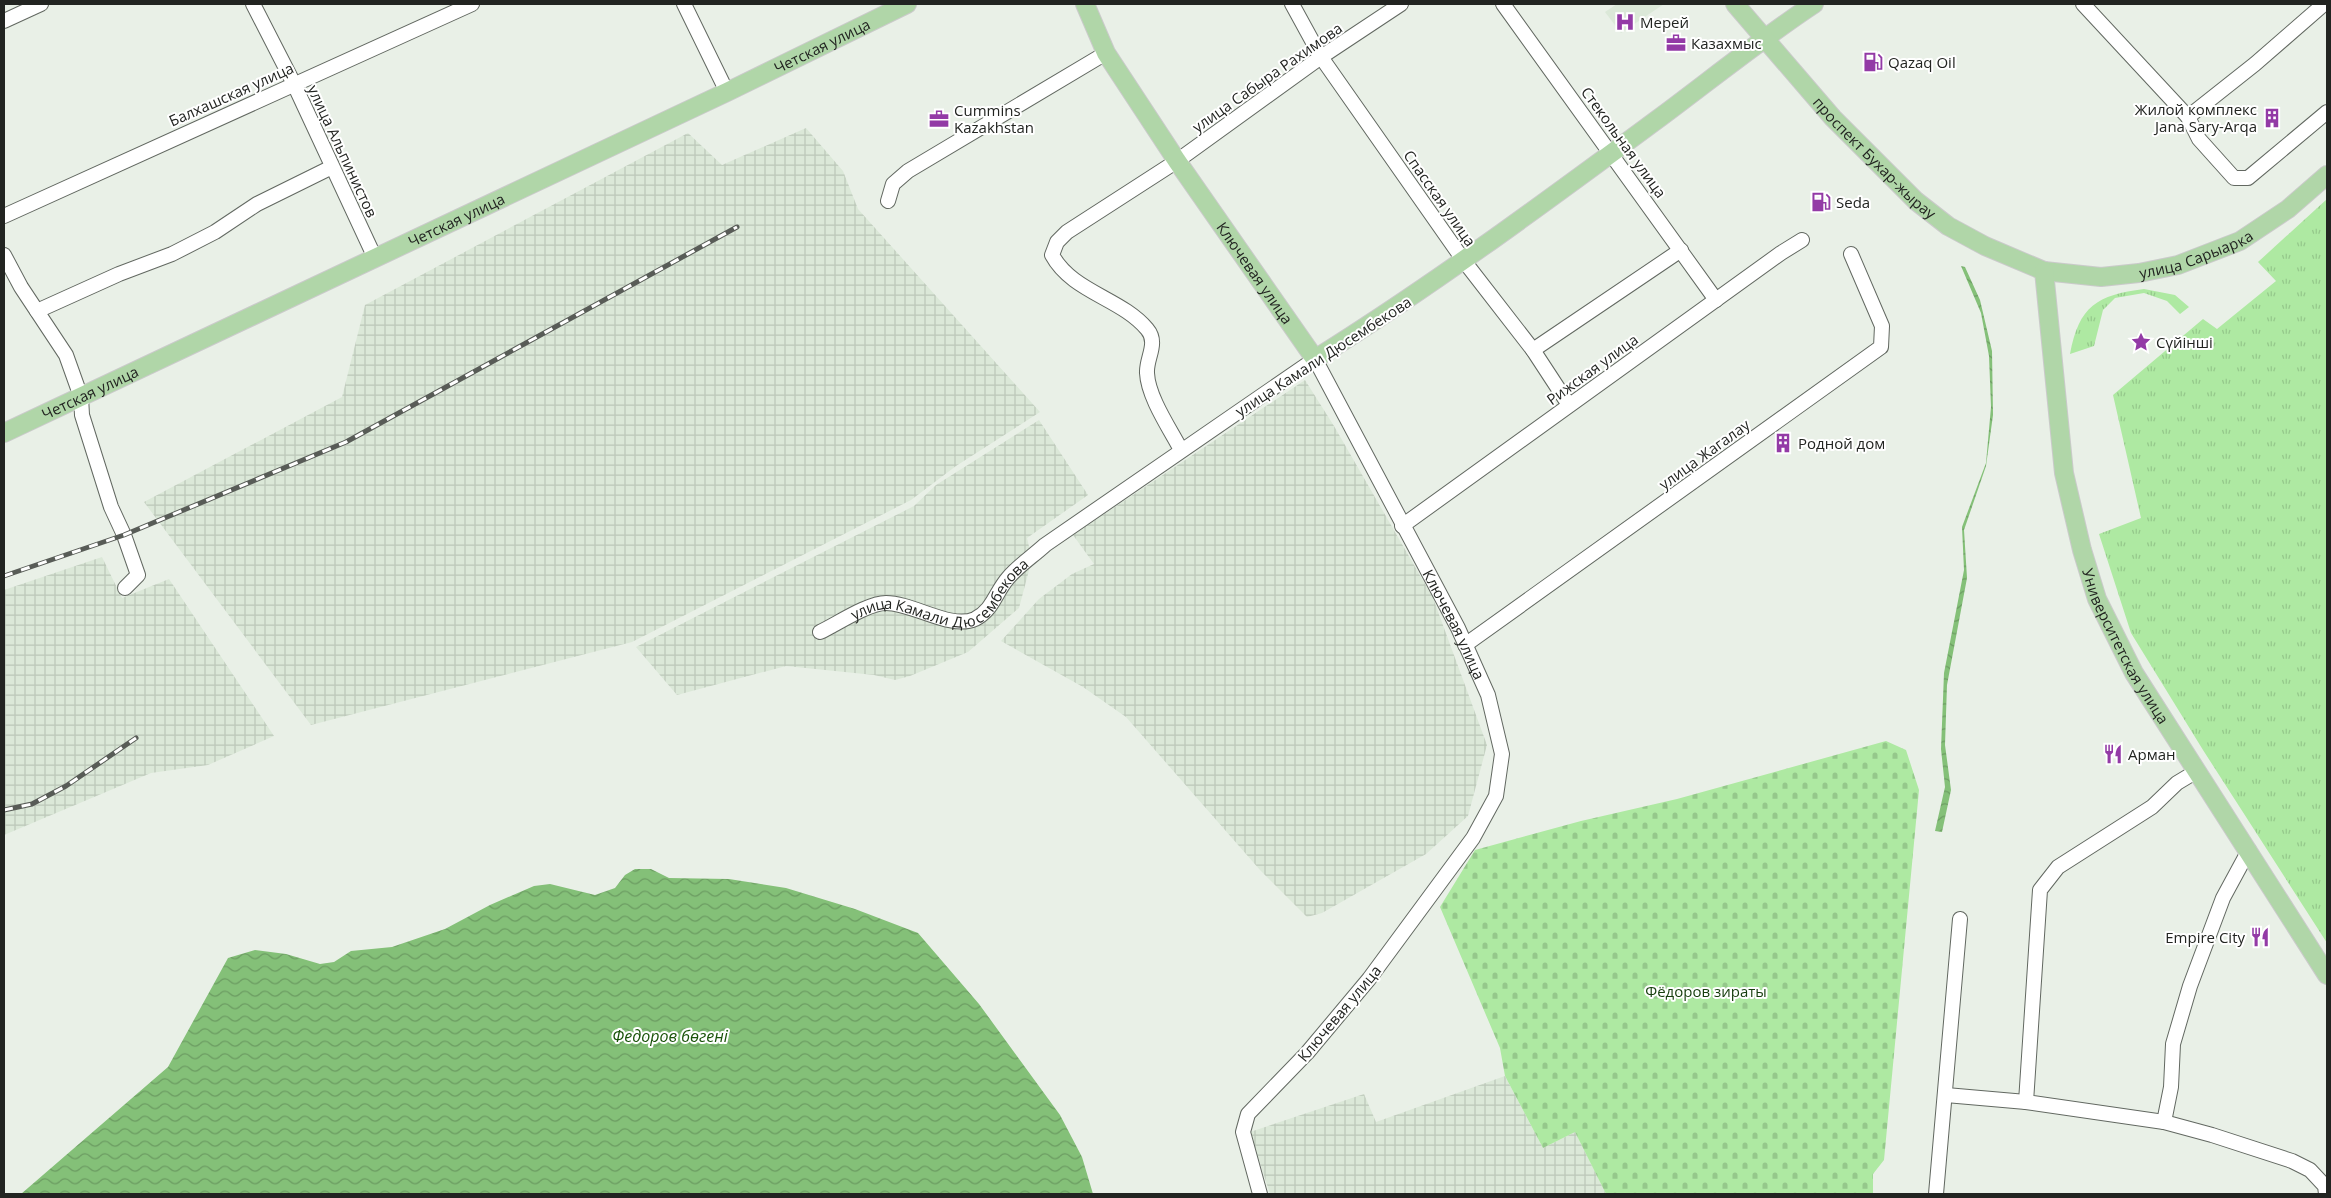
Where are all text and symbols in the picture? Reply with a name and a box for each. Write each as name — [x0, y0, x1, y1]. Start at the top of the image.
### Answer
hospital icon: Мерей — [1614, 11, 1636, 33]
place label: Мерей — [1640, 12, 1689, 32]
street label: Четская улица — [770, 14, 873, 78]
street label: улица Сабыра Рахимова — [1188, 18, 1346, 136]
office icon: Казахмыс — [1665, 32, 1687, 54]
place label: Казахмыс — [1691, 33, 1762, 53]
fuel station icon: Qazaq Oil — [1862, 51, 1884, 73]
place label: Qazaq Oil — [1888, 52, 1956, 72]
street label: Балхашская улица — [166, 58, 296, 130]
street label: улица Альпинистов — [304, 82, 382, 220]
street label: Стекольная улица — [1577, 83, 1671, 201]
street label: проспект Бухар-жырау — [1809, 92, 1941, 223]
place label: Жилой комплекс Jana Sary-Arqa — [2135, 99, 2257, 136]
place label: Cummins Kazakhstan — [954, 100, 1034, 137]
building icon: Жилой комплекс Jana Sary-Arqa — [2261, 107, 2283, 129]
office icon: Cummins Kazakhstan — [928, 108, 950, 130]
street label: Спасская улица — [1399, 146, 1481, 250]
street label: Четская улица — [405, 188, 508, 251]
fuel station icon: Seda — [1810, 191, 1832, 213]
place label: Seda — [1836, 192, 1870, 212]
street label: Ключевая улица — [1212, 218, 1298, 328]
street label: улица Сарыарка — [2137, 225, 2257, 283]
street label: улица Камали Дюсембекова — [1231, 291, 1415, 421]
street label: Рижская улица — [1542, 329, 1642, 409]
place icon: Сүйінші — [2130, 331, 2152, 353]
place label: Сүйінші — [2156, 332, 2213, 352]
street label: Четская улица — [38, 361, 142, 424]
street label: улица Жагалау — [1655, 414, 1754, 494]
building icon: Родной дом — [1772, 432, 1794, 454]
place label: Родной дом — [1798, 433, 1885, 453]
street label: улица Камали Дюсембекова — [847, 554, 1032, 632]
street label: Ключевая улица — [1419, 566, 1490, 682]
street label: Университетская улица — [2078, 566, 2174, 728]
restaurant icon: Арман — [2102, 743, 2124, 765]
place label: Арман — [2128, 744, 2176, 764]
restaurant icon: Empire City — [2249, 926, 2271, 948]
place label: Empire City — [2165, 927, 2245, 947]
street label: Ключевая улица — [1293, 961, 1385, 1065]
park label: Фёдоров зираты — [1645, 981, 1767, 1001]
water label: Федоров бөгені — [612, 1025, 729, 1047]

